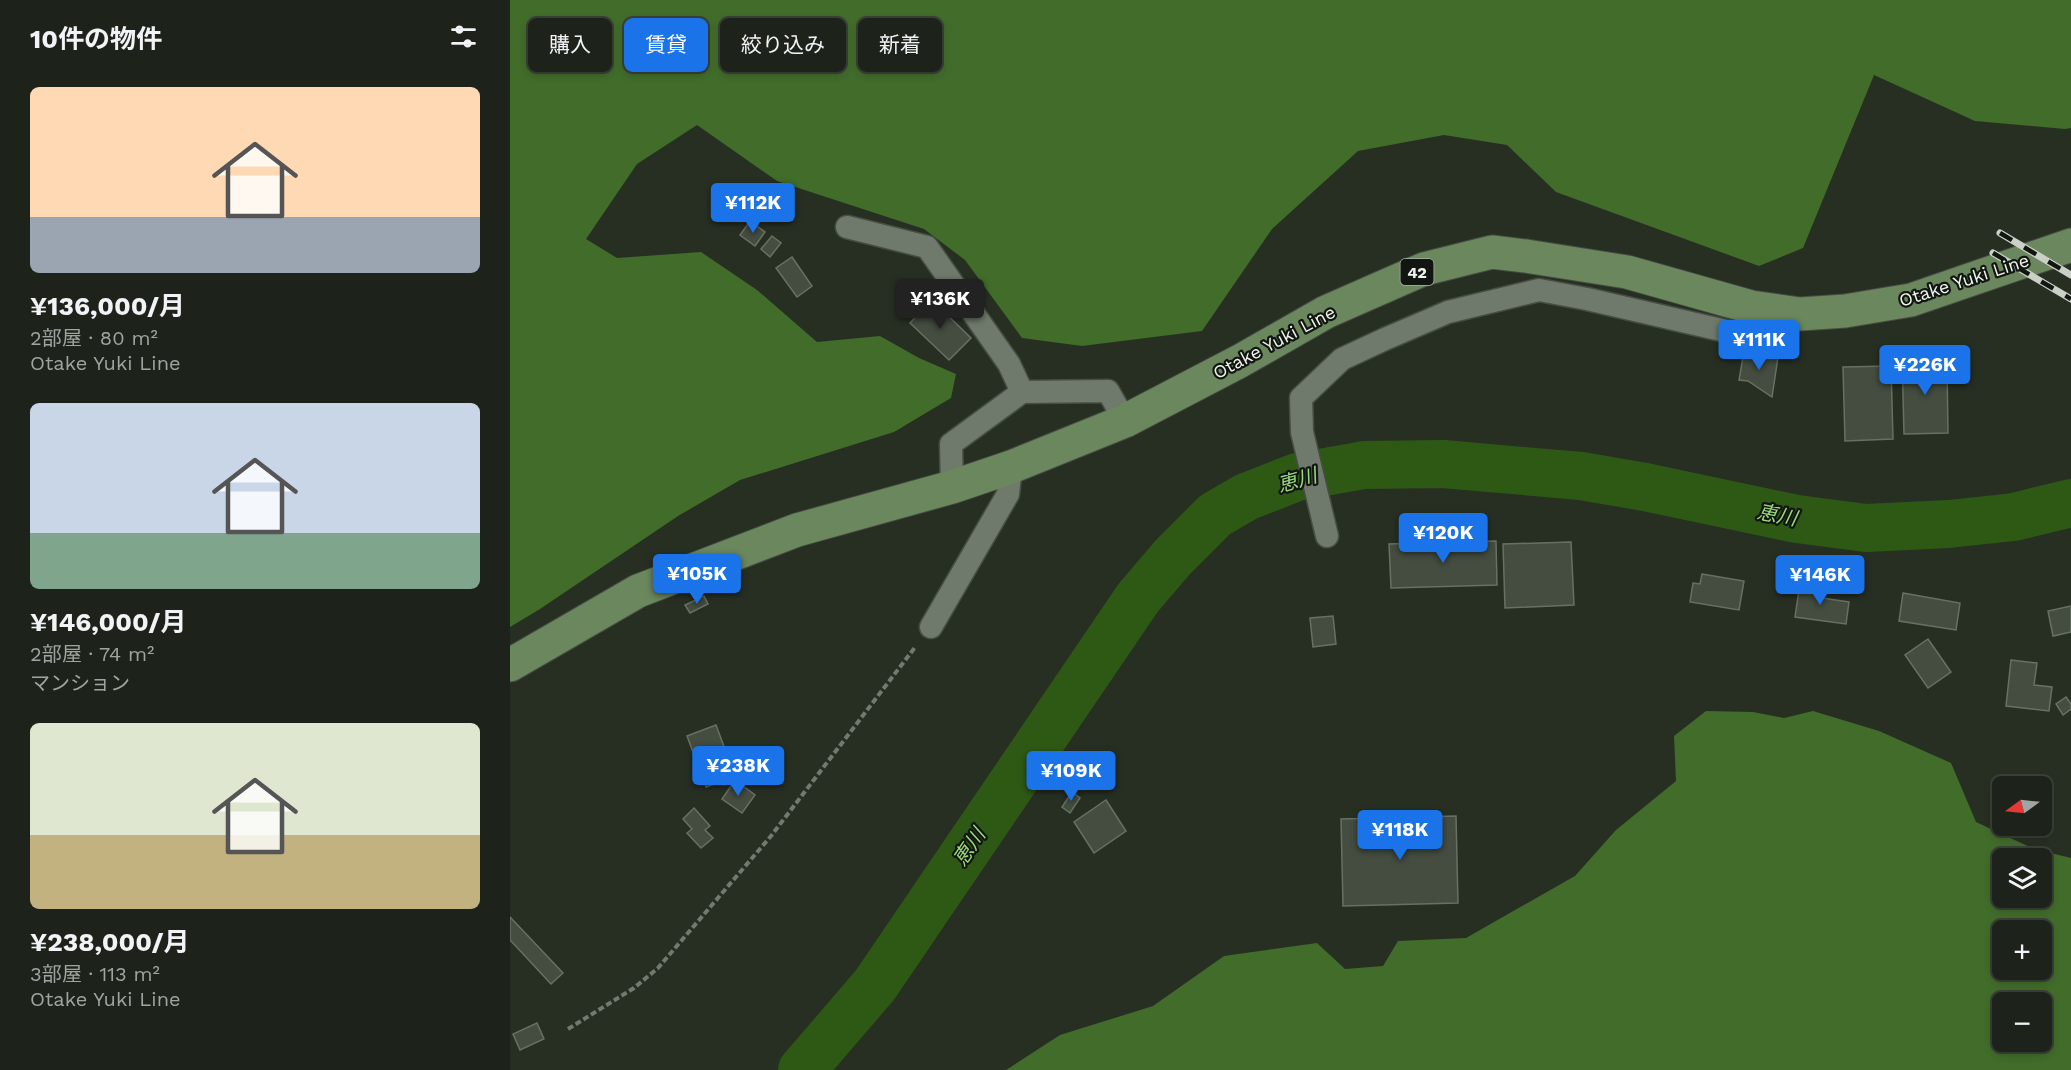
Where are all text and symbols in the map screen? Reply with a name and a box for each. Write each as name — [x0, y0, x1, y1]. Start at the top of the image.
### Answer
chip: 購入 — [528, 18, 612, 72]
chip: 賃貸 — [624, 18, 708, 72]
chip: 絞り込み — [720, 18, 846, 72]
chip: 新着 — [858, 18, 942, 72]
icon: filters — [447, 20, 480, 53]
text: 10件の物件 — [30, 24, 162, 54]
icon: home — [201, 126, 309, 234]
pin: ¥112K — [711, 183, 795, 234]
text: ¥112K — [725, 190, 781, 214]
street label: Otake Yuki Line — [1896, 249, 2032, 311]
road number: 42 — [1400, 259, 1434, 285]
pin: ¥136K — [898, 279, 982, 330]
text: ¥136K — [910, 286, 970, 310]
text: ¥136,000/月 — [30, 291, 185, 321]
street label: Otake Yuki Line — [1209, 301, 1339, 383]
pin: ¥111K — [1717, 320, 1801, 371]
text: 2部屋 · 80 m² — [30, 326, 158, 350]
text: ¥111K — [1732, 327, 1786, 351]
pin: ¥226K — [1883, 345, 1967, 396]
text: Otake Yuki Line — [30, 351, 181, 375]
text: ¥226K — [1893, 352, 1957, 376]
icon: home — [201, 442, 309, 550]
water label: 恵川 — [1274, 462, 1321, 497]
water label: 恵川 — [1755, 499, 1801, 531]
pin: ¥120K — [1401, 513, 1485, 564]
text: ¥120K — [1413, 520, 1473, 544]
pin: ¥105K — [655, 554, 739, 605]
pin: ¥146K — [1778, 555, 1862, 606]
text: ¥105K — [667, 561, 727, 585]
text: ¥146K — [1789, 562, 1851, 586]
text: ¥146,000/月 — [30, 607, 186, 637]
text: 2部屋 · 74 m² — [30, 642, 154, 666]
text: マンション — [30, 671, 130, 695]
pin: ¥238K — [696, 746, 780, 797]
pin: ¥109K — [1029, 751, 1113, 802]
text: ¥238K — [706, 753, 770, 777]
text: ¥109K — [1041, 758, 1102, 782]
icon: home — [201, 762, 309, 870]
north arrow — [1992, 776, 2052, 836]
map controls — [1992, 776, 2052, 1052]
pin: ¥118K — [1358, 810, 1442, 861]
text: ¥118K — [1372, 817, 1428, 841]
water label: 恵川 — [948, 822, 991, 870]
button: layers — [1992, 848, 2052, 908]
button: + — [1992, 920, 2052, 980]
text: ¥238,000/月 — [30, 927, 190, 957]
text: 3部屋 · 113 m² — [30, 962, 160, 986]
text: Otake Yuki Line — [30, 987, 181, 1011]
button: − — [1992, 992, 2052, 1052]

